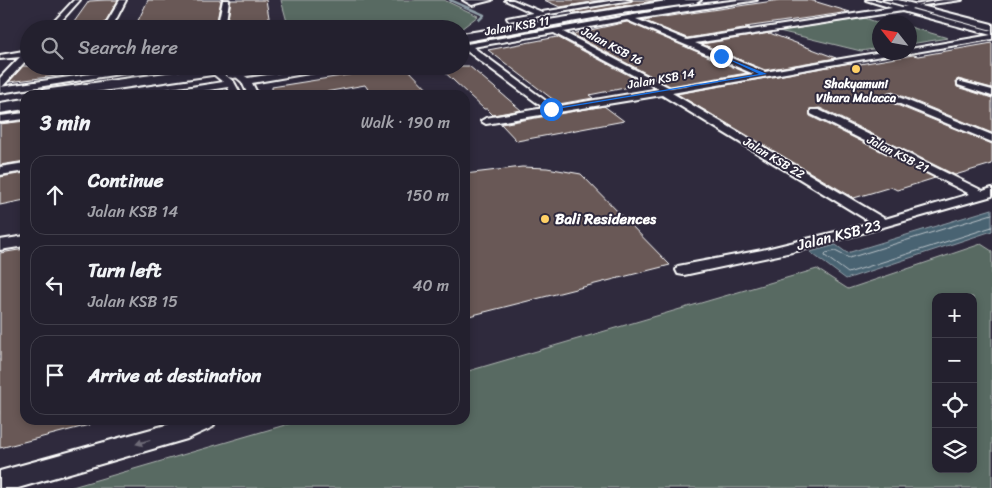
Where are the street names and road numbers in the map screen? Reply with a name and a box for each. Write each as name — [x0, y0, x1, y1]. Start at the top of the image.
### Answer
street label: Jalan KSB 11 — [482, 9, 551, 43]
street label: Jalan KSB 16 — [576, 20, 647, 72]
street label: Jalan KSB 14 — [625, 62, 697, 96]
street label: Jalan KSB 21 — [862, 129, 933, 179]
street label: Jalan KSB 22 — [738, 130, 809, 185]
street label: Jalan KSB 23 — [793, 212, 884, 258]

